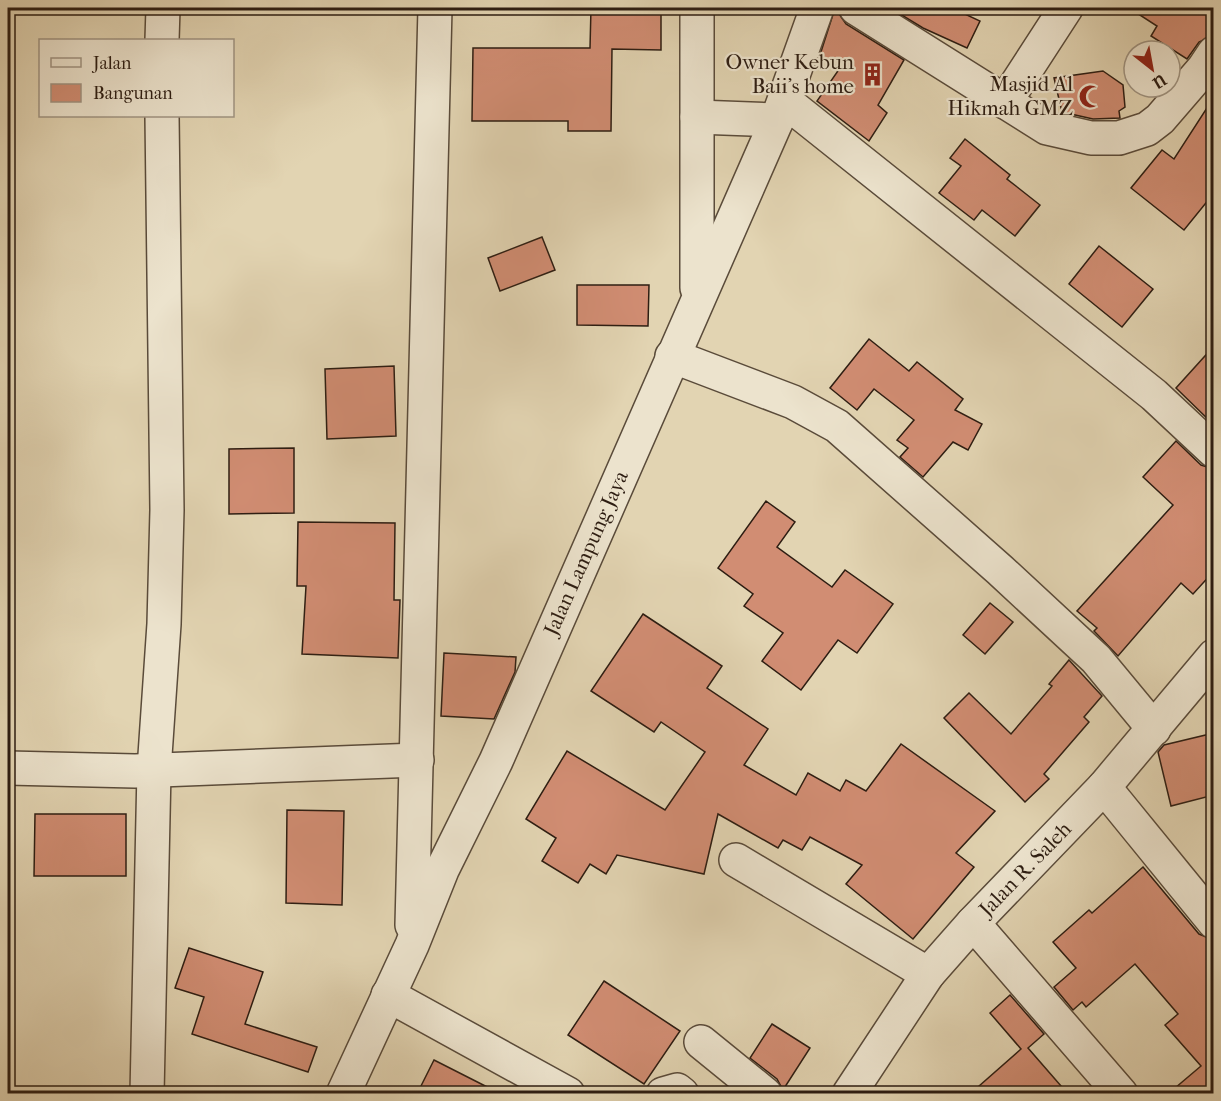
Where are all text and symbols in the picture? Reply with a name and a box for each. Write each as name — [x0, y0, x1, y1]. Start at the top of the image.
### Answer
legend — [39, 39, 234, 117]
north arrow — [1122, 39, 1182, 99]
place label: Owner Kebun Baii's home — [726, 50, 854, 98]
text: Jalan — [91, 53, 132, 74]
building icon: Owner Kebun Baii's home — [859, 61, 885, 87]
text: U — [1149, 70, 1171, 93]
place label: Masjid Al Hikmah GMZ — [948, 72, 1073, 120]
text: Bangunan — [93, 83, 173, 104]
mosque icon: Masjid Al Hikmah GMZ — [1078, 83, 1104, 109]
street label: Jalan Lampung Jaya — [538, 467, 633, 641]
street label: Jalan R. Saleh — [973, 817, 1076, 923]

